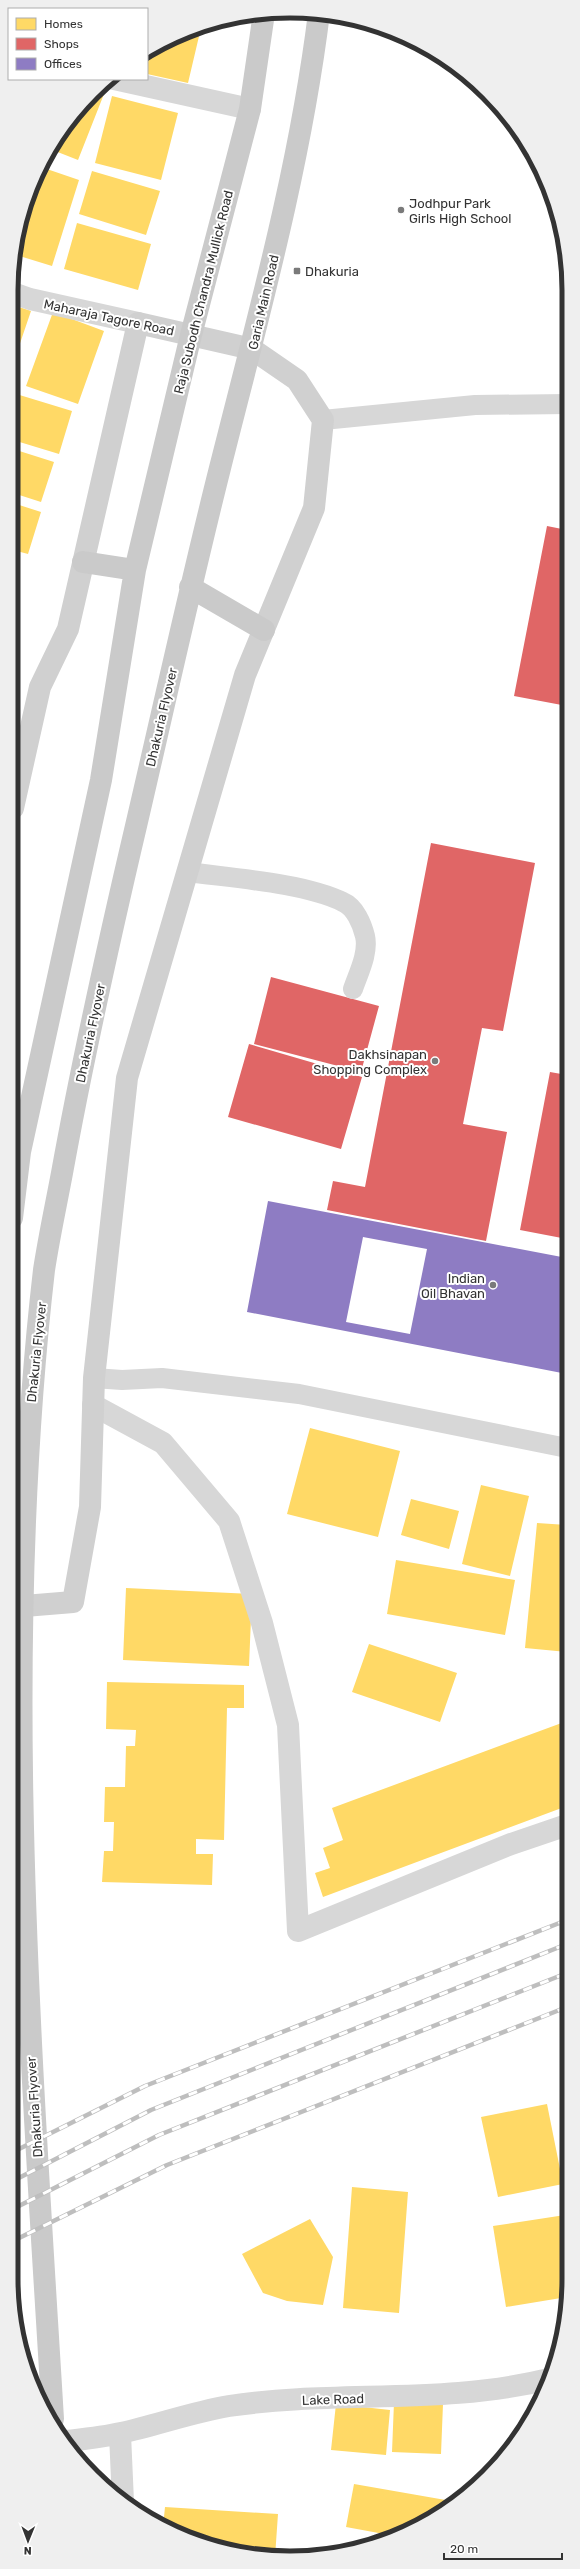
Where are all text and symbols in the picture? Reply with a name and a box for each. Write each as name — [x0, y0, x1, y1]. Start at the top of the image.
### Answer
legend — [8, 8, 148, 80]
text: Homes — [44, 17, 83, 31]
text: Shops — [44, 37, 79, 51]
text: Offices — [44, 57, 82, 71]
street label: Raja Subodh Chandra Mullick Road — [171, 189, 236, 396]
place label: Jodhpur Park Girls High School — [409, 196, 511, 227]
marker: Jodhpur Park Girls High School — [396, 205, 406, 215]
street label: Garia Main Road — [245, 253, 282, 351]
place label: Dhakuria — [305, 264, 359, 279]
marker: Dhakuria — [292, 266, 302, 276]
street label: Maharaja Tagore Road — [42, 296, 175, 340]
street label: Dhakuria Flyover — [143, 666, 180, 768]
street label: Dhakuria Flyover — [73, 982, 108, 1084]
place label: Dakhsinapan Shopping Complex — [313, 1047, 427, 1078]
marker: Dakhsinapan Shopping Complex — [430, 1056, 440, 1066]
place label: Indian Oil Bhavan — [421, 1271, 485, 1301]
marker: Indian Oil Bhavan — [488, 1280, 498, 1290]
street label: Dhakuria Flyover — [24, 1301, 49, 1403]
street label: Dhakuria Flyover — [23, 2056, 46, 2158]
street label: Lake Road — [302, 2391, 364, 2408]
north arrow — [8, 2521, 48, 2561]
scale bar — [444, 2535, 562, 2561]
text: 20 m — [450, 2542, 478, 2556]
text: N — [24, 2544, 32, 2557]

